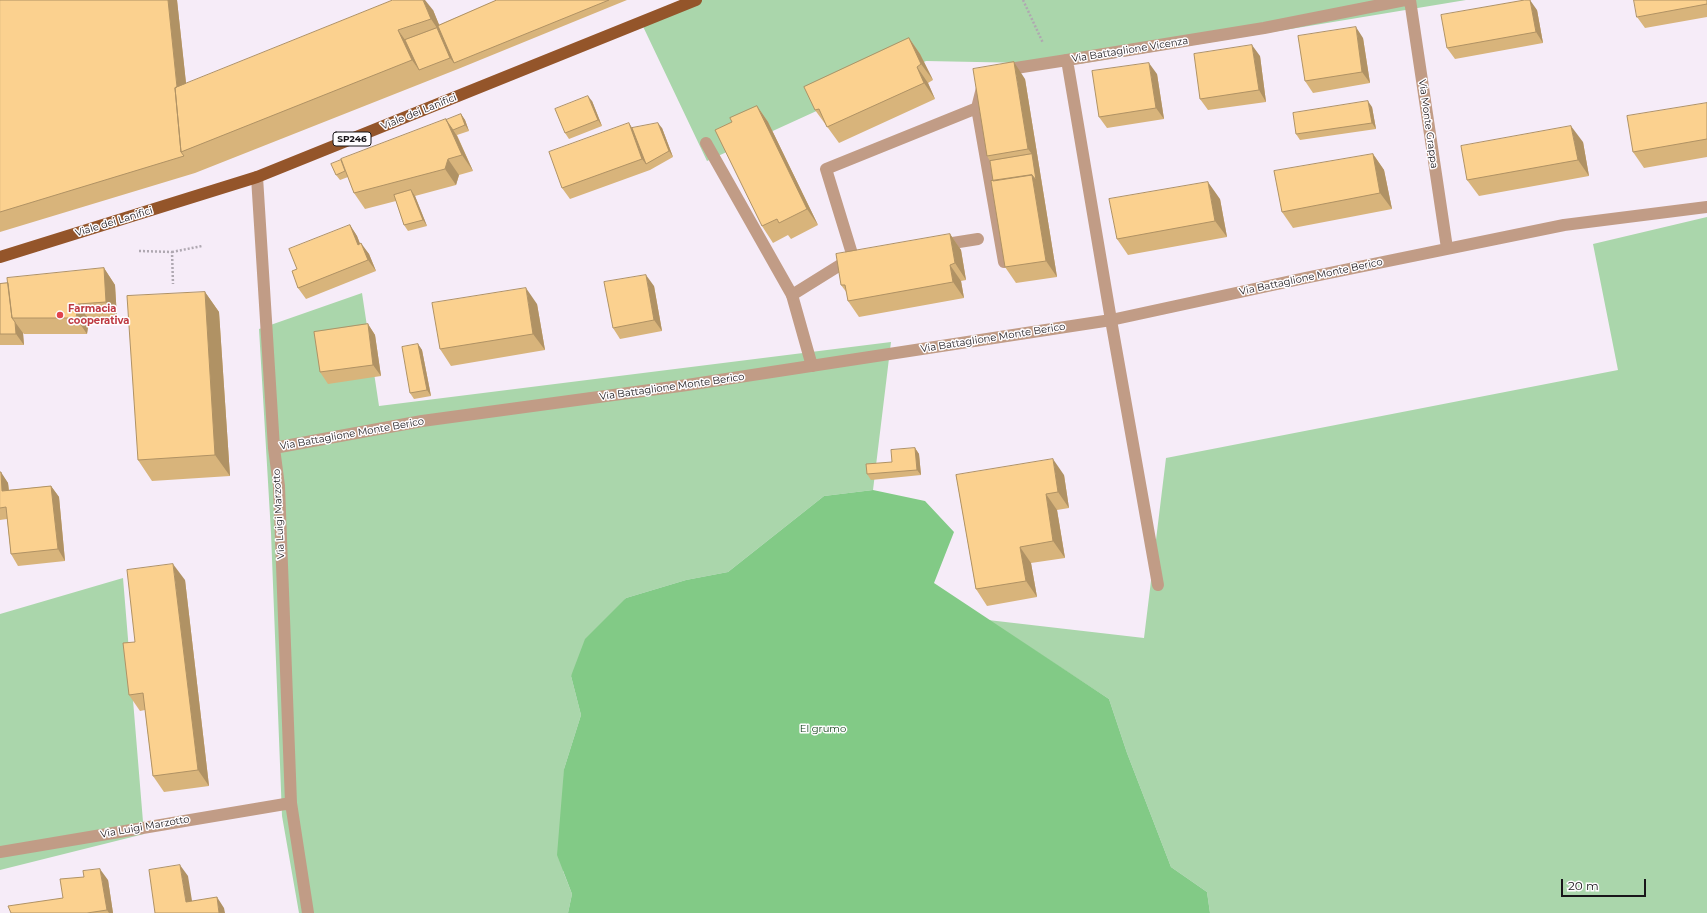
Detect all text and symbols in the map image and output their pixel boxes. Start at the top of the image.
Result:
street label: Via Battaglione Vicenza [1071,35,1189,65]
street label: Via Monte Grappa [1416,79,1440,169]
street label: Viale dei Lanifici [379,91,459,133]
road number: SP246 [333,132,371,146]
street label: Viale dei Lanifici [74,205,154,239]
street label: Via Battaglione Monte Berico [1238,256,1384,298]
place label: Farmacia cooperativa [68,303,130,326]
marker: Farmacia cooperativa [55,310,65,320]
street label: Via Battaglione Monte Berico [920,321,1066,355]
street label: Via Battaglione Monte Berico [599,371,745,403]
street label: Via Battaglione Monte Berico [279,415,425,453]
street label: Via Luigi Marzotto [271,469,287,559]
park label: El grumo [800,723,846,735]
street label: Via Luigi Marzotto [100,813,190,841]
scale bar [1563,871,1648,897]
text: 20 m [1568,878,1599,893]

